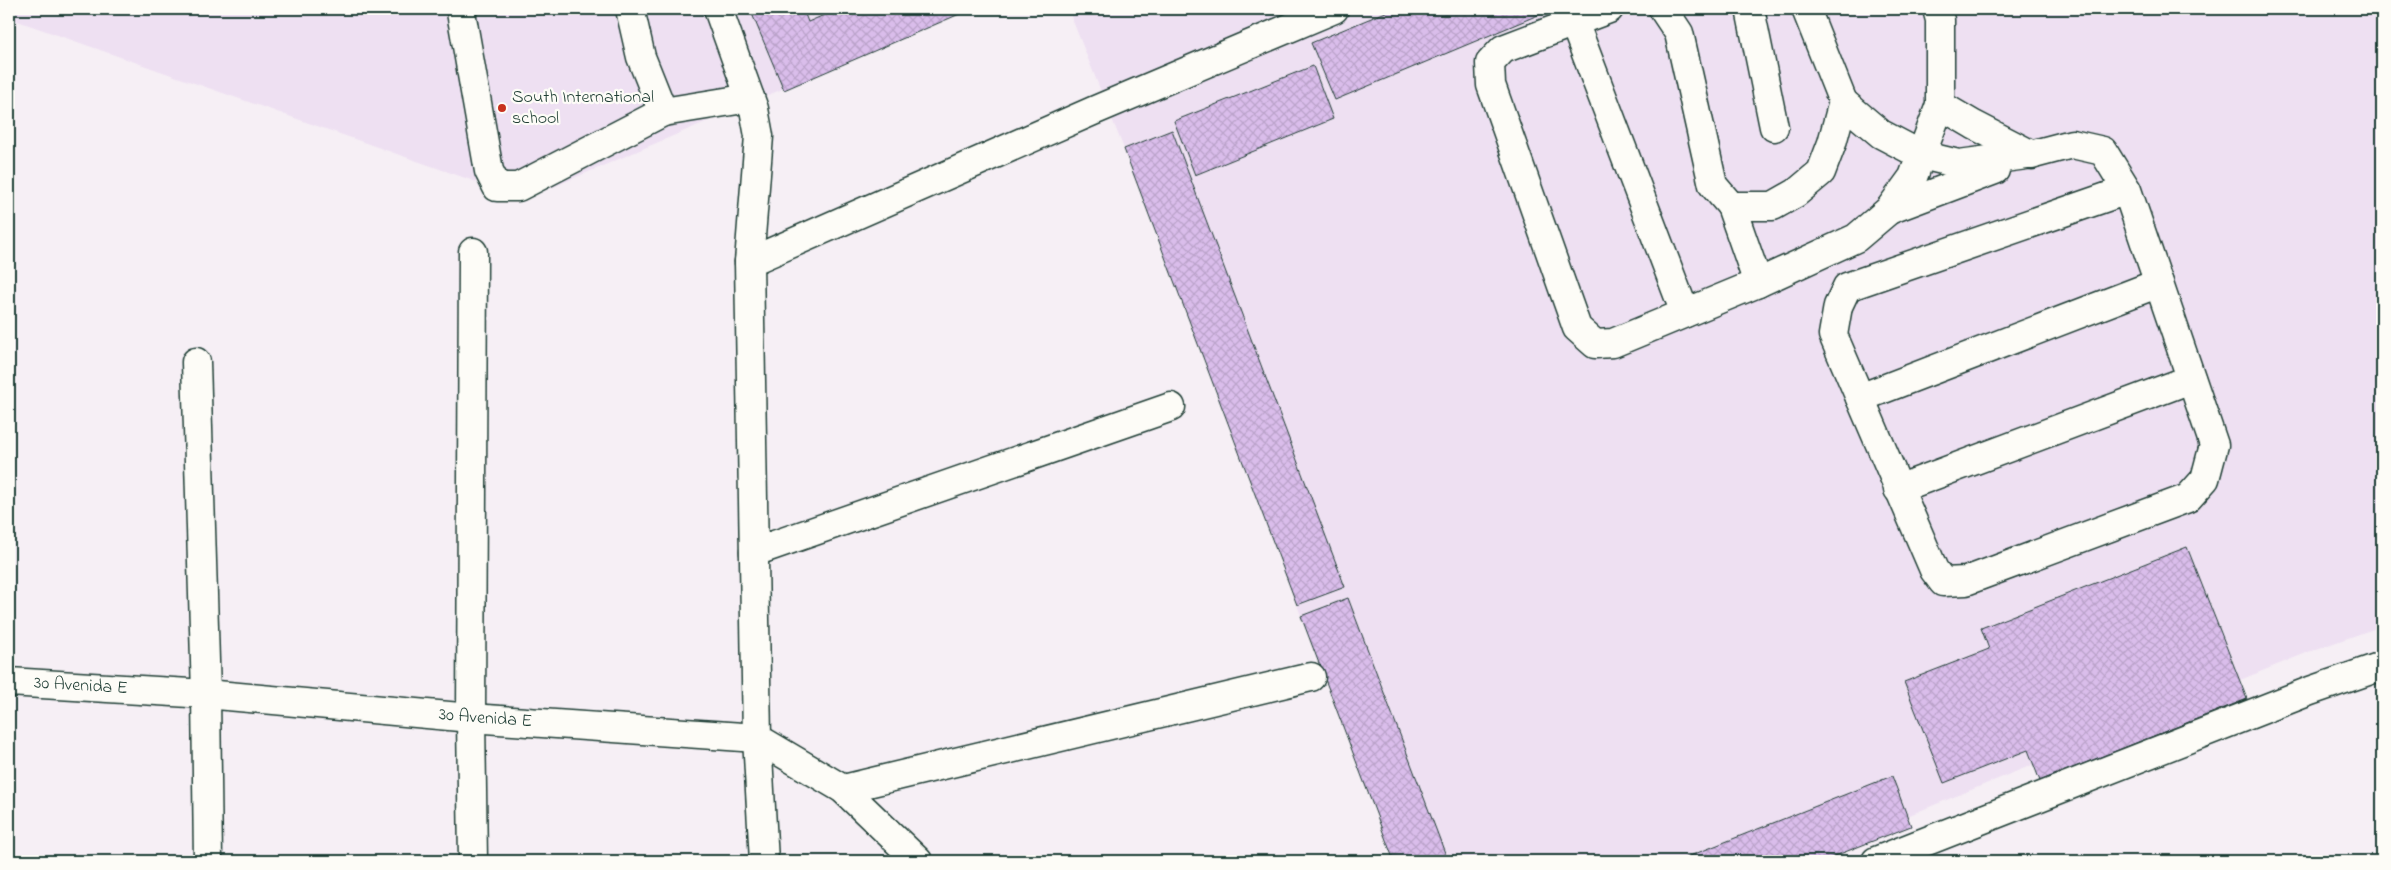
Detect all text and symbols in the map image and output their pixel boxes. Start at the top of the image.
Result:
place label: South International school [512,85,654,132]
marker: South International school [496,102,508,114]
street label: 30 Avenida E [33,671,129,702]
street label: 30 Avenida E [438,702,533,735]

